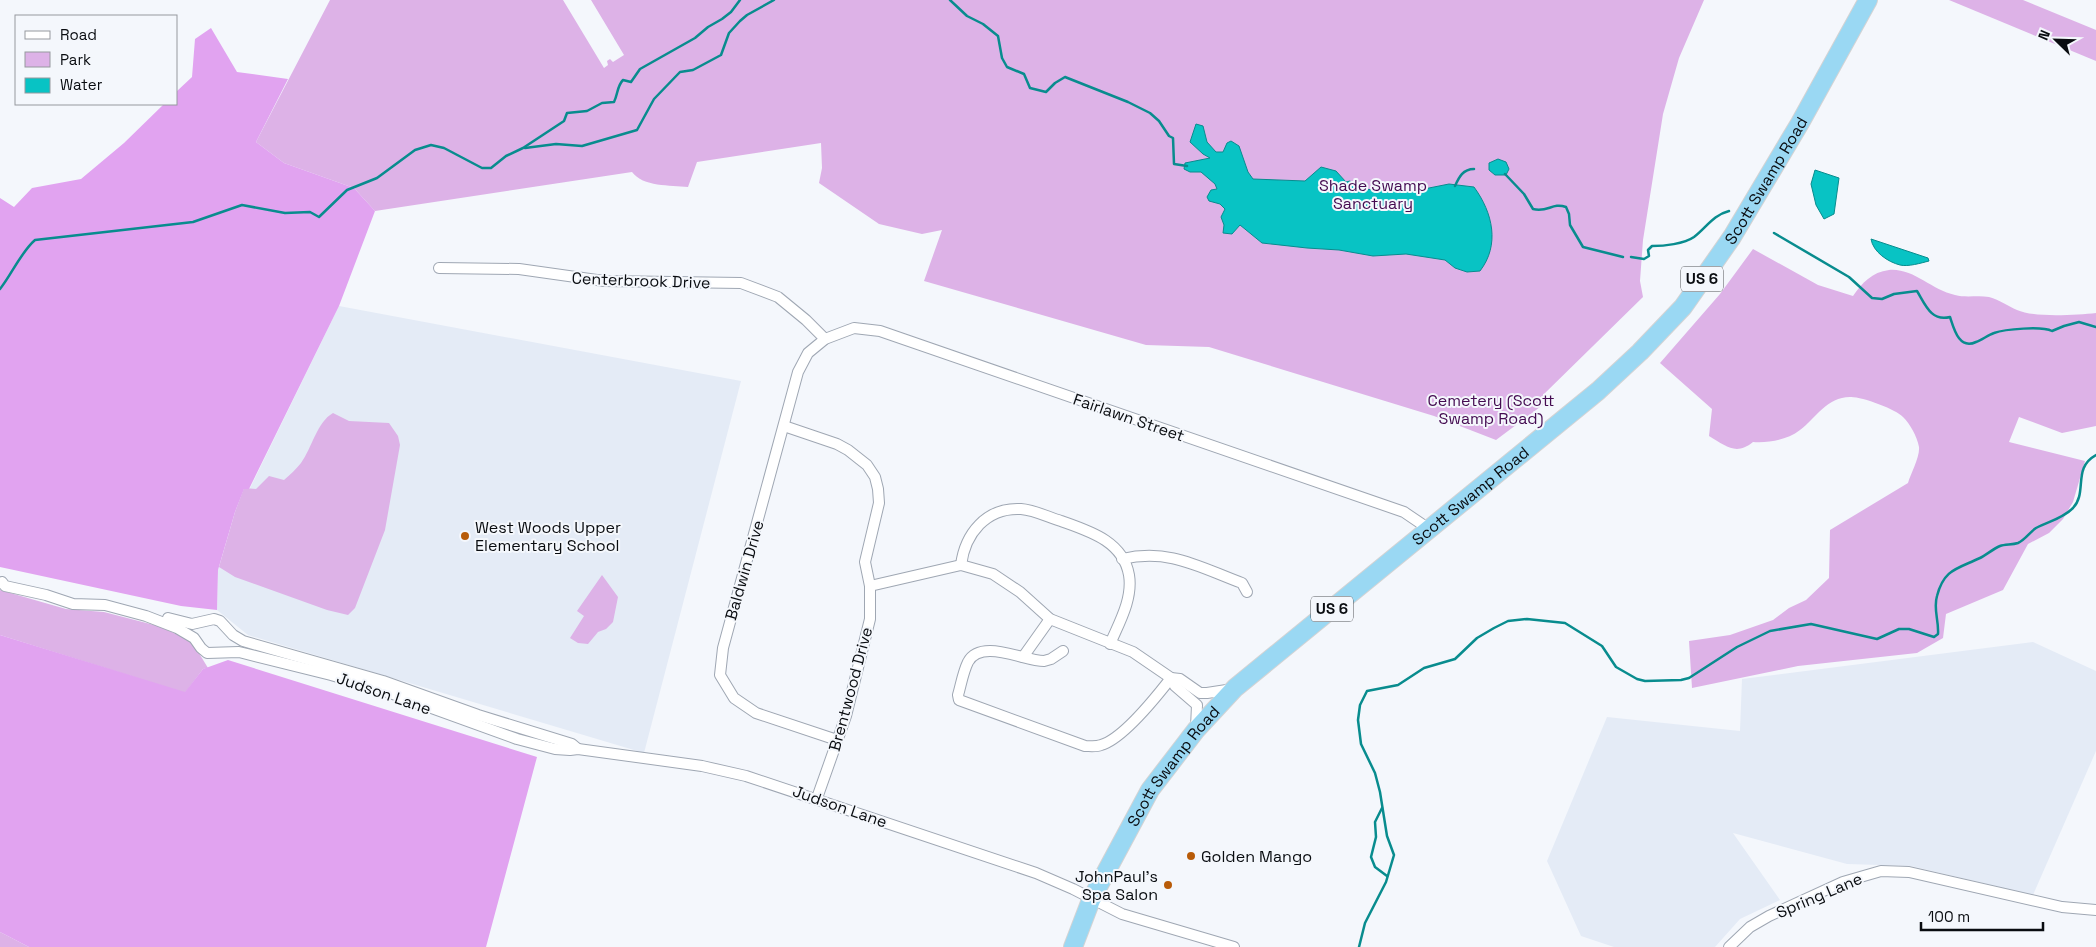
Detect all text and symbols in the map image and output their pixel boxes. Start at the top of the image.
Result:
legend [15,15,178,105]
north arrow [2031,15,2081,65]
text: Road [60,25,97,44]
text: N [2034,27,2054,43]
text: Park [60,50,91,69]
text: Water [60,75,103,94]
street label: Scott Swamp Road [1720,113,1812,249]
park label: Shade Swamp Sanctuary [1319,175,1427,214]
road number: US 6 [1681,266,1723,292]
street label: Centerbrook Drive [571,268,711,293]
street label: Fairlawn Street [1070,389,1187,446]
park label: Cemetery (Scott Swamp Road) [1428,390,1554,429]
street label: Scott Swamp Road [1408,442,1533,550]
place label: West Woods Upper Elementary School [475,517,621,556]
street label: Baldwin Drive [720,518,769,623]
marker: West Woods Upper Elementary School [459,530,471,542]
road number: US 6 [1311,596,1353,622]
street label: Brentwood Drive [824,625,877,754]
street label: Judson Lane [334,667,434,719]
street label: Scott Swamp Road [1122,701,1224,830]
street label: Judson Lane [790,780,890,832]
place label: Golden Mango [1201,846,1312,867]
marker: Golden Mango [1185,850,1197,862]
place label: JohnPaul's Spa Salon [1075,866,1158,905]
street label: Spring Lane [1773,868,1865,923]
marker: JohnPaul's Spa Salon [1162,879,1174,891]
scale bar [1921,900,2044,932]
text: 100 m [1928,907,1970,926]

